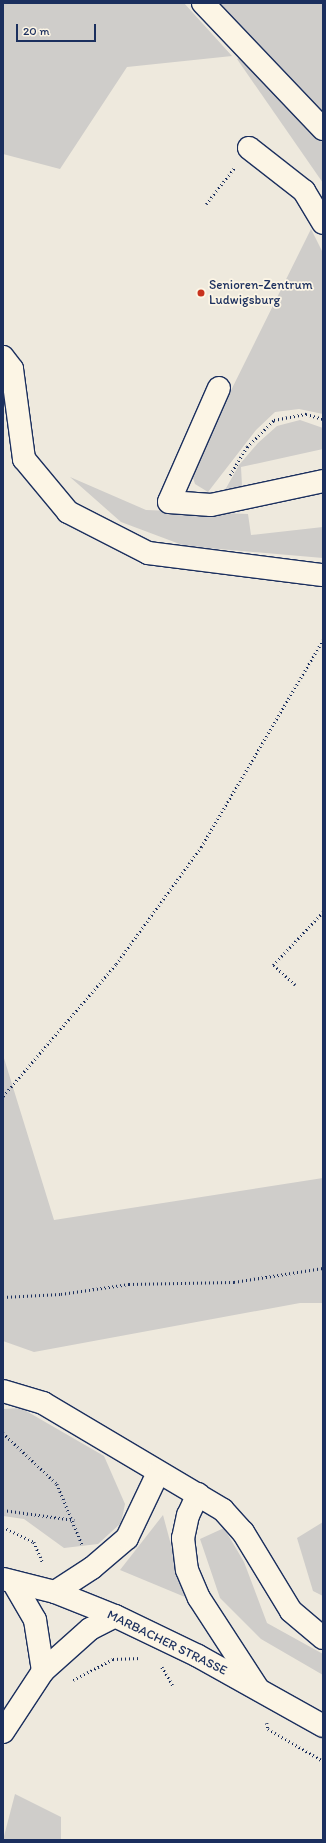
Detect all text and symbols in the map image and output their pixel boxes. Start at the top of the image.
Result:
scale bar [18,16,98,42]
text: 20 m [23,24,50,38]
place label: Senioren-Zentrum Ludwigsburg [209,278,313,309]
marker: Senioren-Zentrum Ludwigsburg [196,288,206,298]
street label: MARBACHER STRASSE [104,1607,230,1679]

